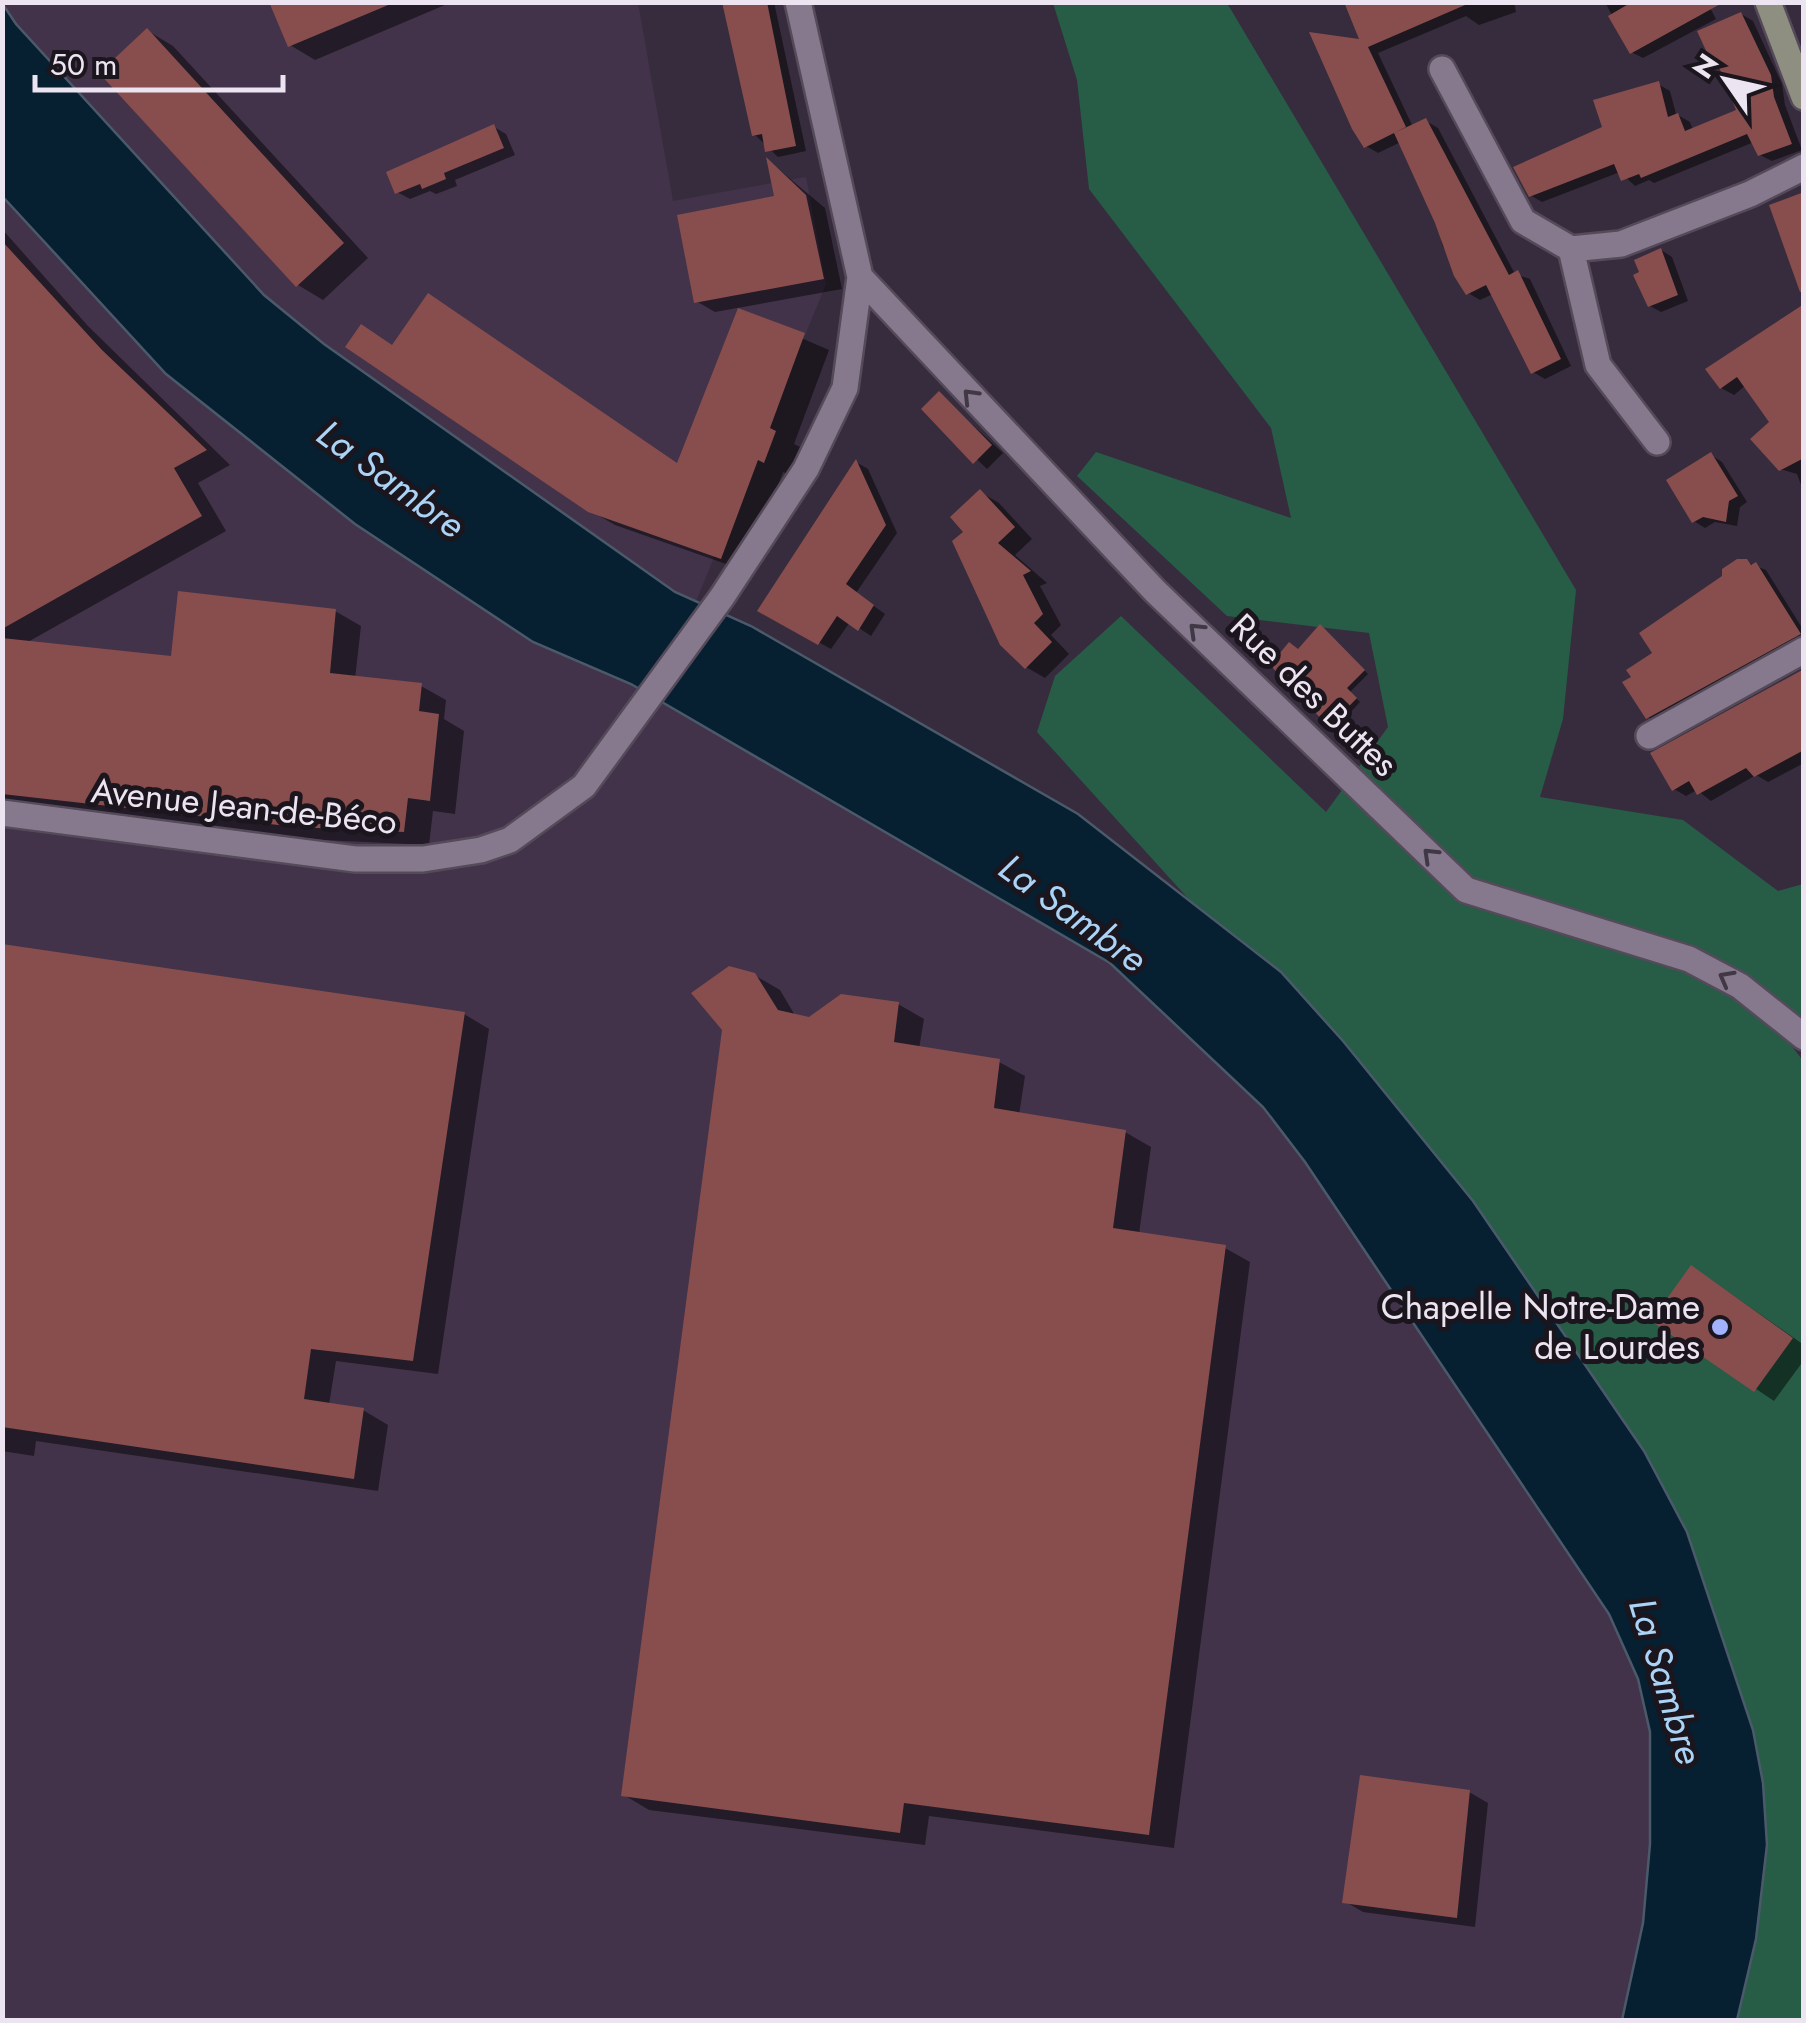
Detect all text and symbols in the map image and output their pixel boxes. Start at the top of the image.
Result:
scale bar [35,30,282,92]
north arrow [1676,30,1776,130]
text: 50 m [50,43,117,86]
text: N [1682,46,1729,87]
one-way arrow [964,389,982,408]
water label: La Sambre [306,406,477,551]
street label: Rue des Buttes [1219,602,1409,788]
one-way arrow [1189,624,1208,642]
street label: Avenue Jean-de-Béco [89,765,399,847]
water label: La Sambre [988,840,1159,985]
one-way arrow [1424,849,1442,867]
one-way arrow [1718,971,1736,991]
place label: Chapelle Notre-Dame de Lourdes [1381,1282,1700,1372]
marker: Chapelle Notre-Dame de Lourdes [1709,1316,1731,1338]
water label: La Sambre [1615,1591,1718,1771]

